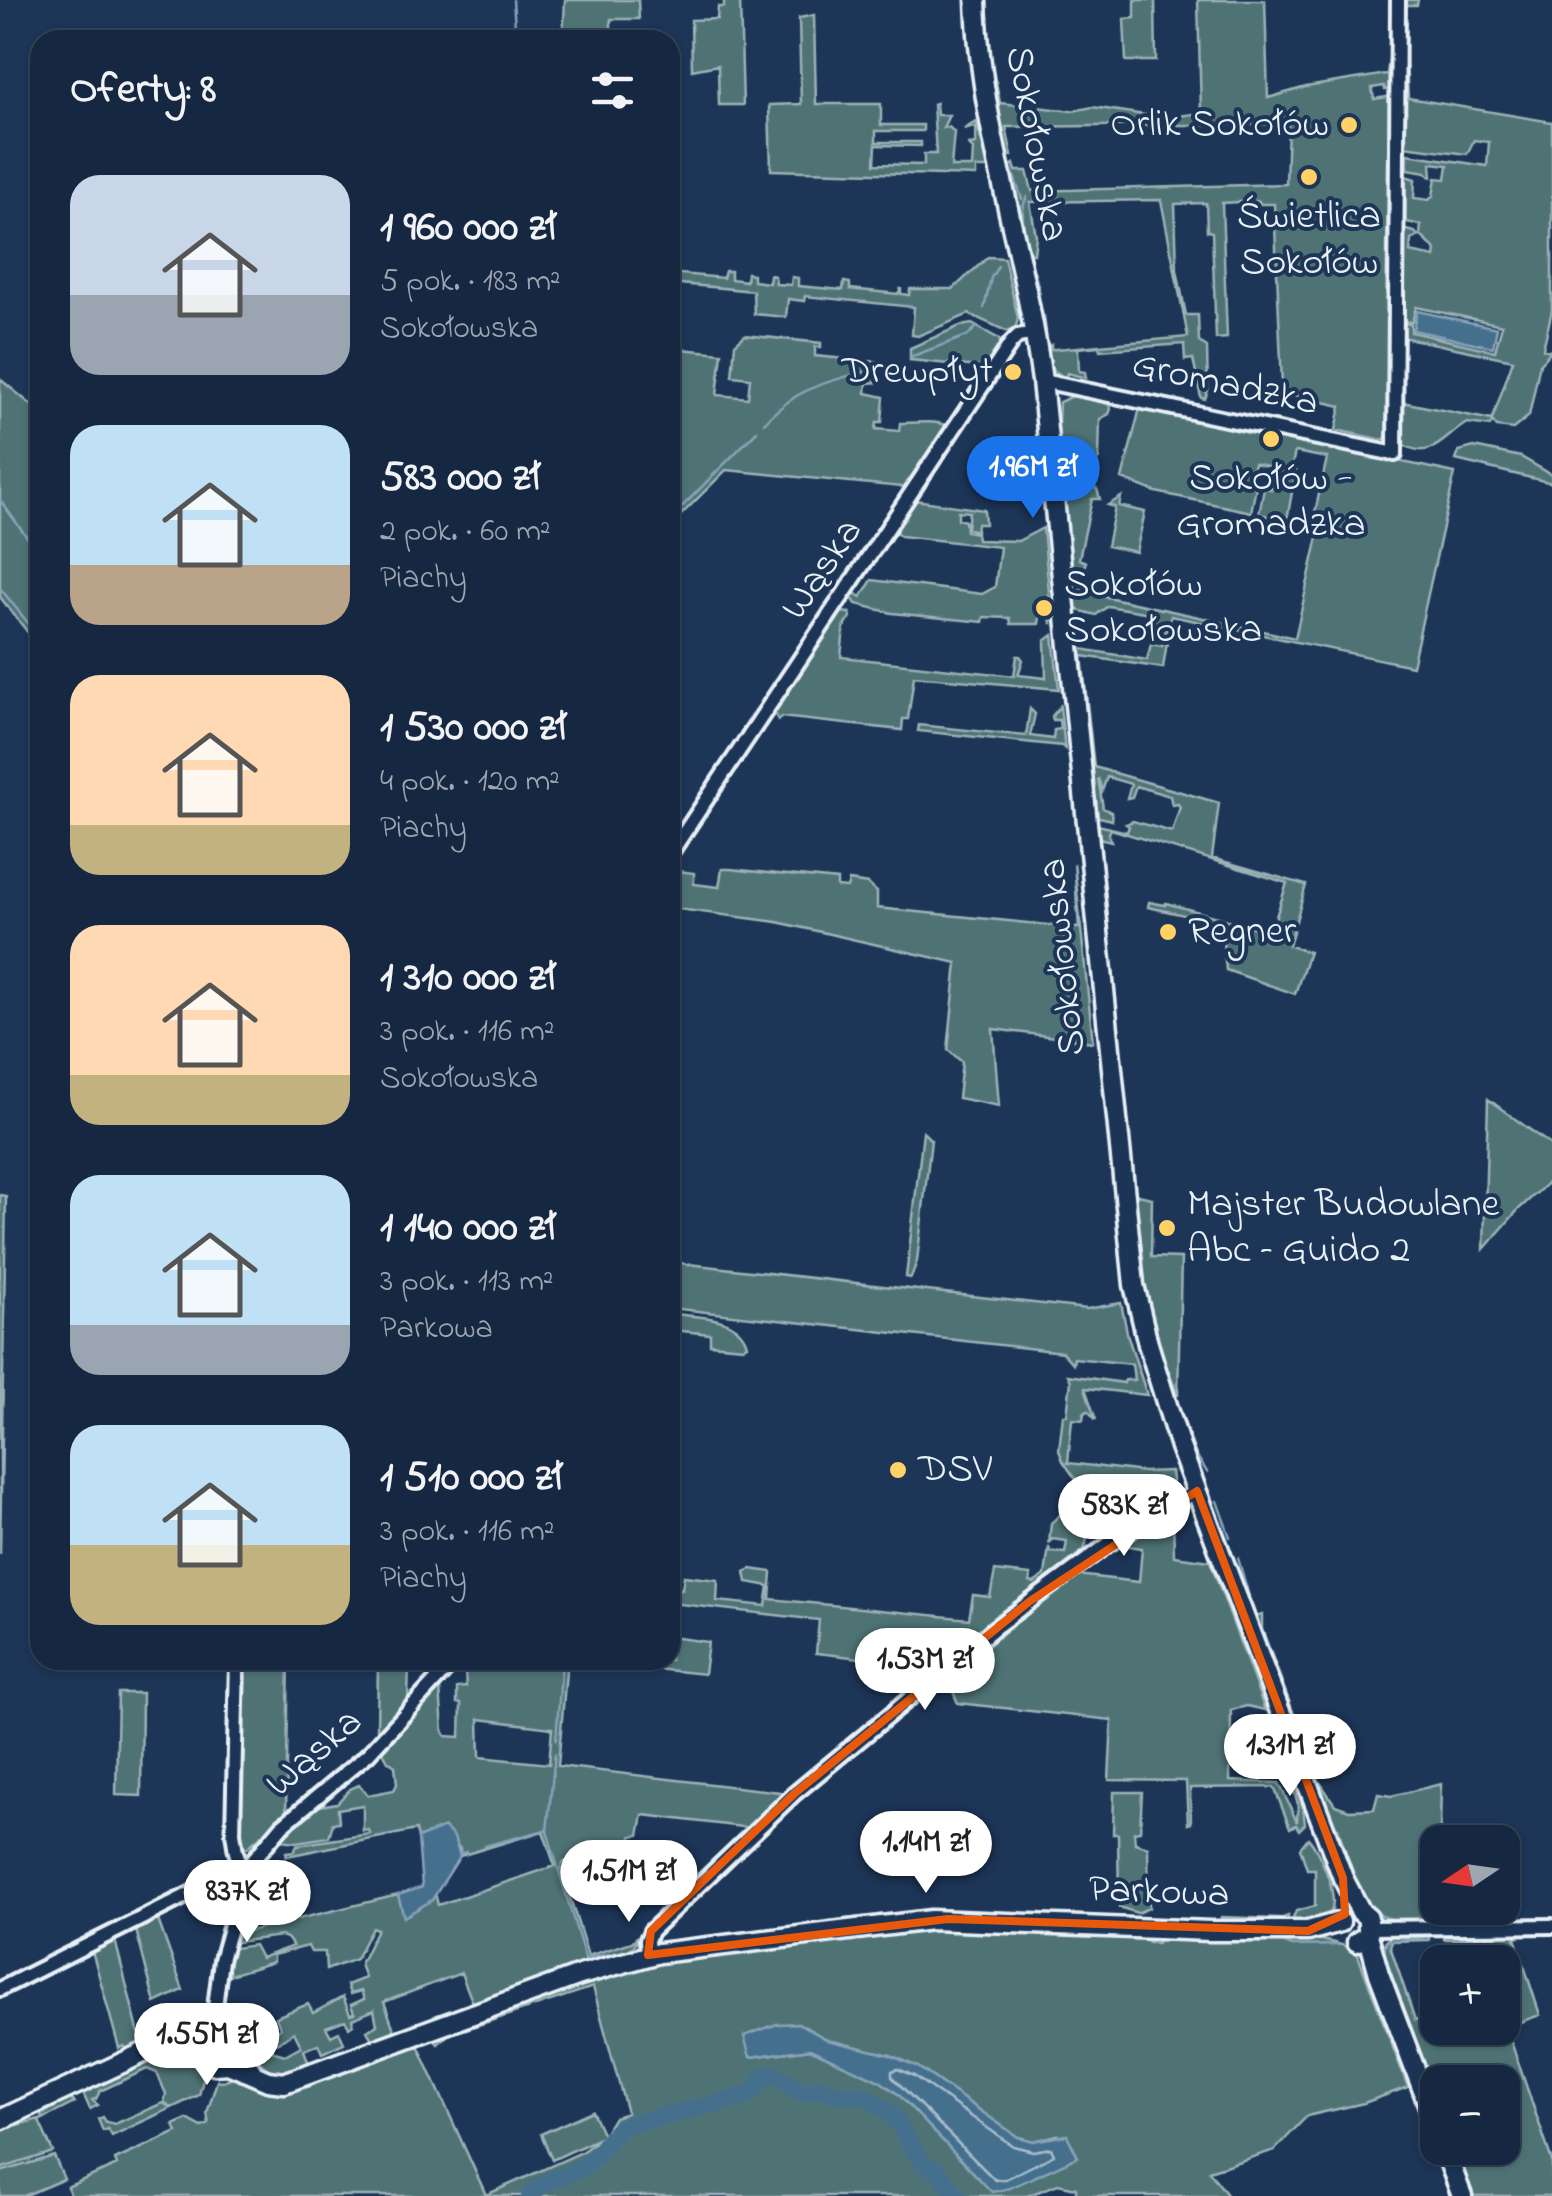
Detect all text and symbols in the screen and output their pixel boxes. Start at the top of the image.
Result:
street label: Sokołowska [987,41,1083,247]
text: Oferty: 8 [70,60,216,121]
icon: filters [585,63,640,118]
place label: Orlik Sokołów [1110,96,1329,155]
marker: Orlik Sokołów [1338,114,1360,136]
marker: Świetlica Sokołów [1298,166,1320,188]
place label: Świetlica Sokołów [1237,188,1381,293]
text: 1 960 000 zł [380,198,556,259]
icon: home [150,215,270,335]
text: 5 pok. · 183 m² [380,259,560,306]
text: Sokołowska [380,306,538,353]
street label: Gromadzka [1126,336,1324,434]
place label: Drewpłyt [841,343,993,402]
marker: Drewpłyt [1002,361,1024,383]
marker: Sokołów - Gromadzka [1260,428,1282,450]
pin: 1.96M zł [930,436,1136,521]
text: 1.96M zł [989,445,1077,492]
text: 583 000 zł [380,448,540,509]
place label: Sokołów - Gromadzka [1176,450,1366,555]
icon: home [150,465,270,585]
street label: Wąska [767,507,879,633]
text: 2 pok. · 60 m² [380,509,551,556]
text: Piachy [380,556,467,603]
place label: Sokołów Sokołowska [1064,556,1262,661]
marker: Sokołów Sokołowska [1033,597,1055,619]
text: 1 530 000 zł [380,698,566,759]
icon: home [150,715,270,835]
text: 4 pok. · 120 m² [380,759,560,806]
text: Piachy [380,806,467,853]
street label: Sokołowska [1024,855,1104,1059]
place label: Regner [1188,903,1297,962]
marker: Regner [1157,921,1179,943]
text: 1 310 000 zł [380,948,555,1009]
icon: home [150,965,270,1085]
text: 3 pok. · 116 m² [380,1009,554,1056]
text: Sokołowska [380,1056,538,1103]
place label: Majster Budowlane Abc – Guido 2 [1187,1176,1499,1281]
text: 1 140 000 zł [380,1198,555,1259]
icon: home [150,1215,270,1335]
marker: Majster Budowlane Abc – Guido 2 [1156,1217,1178,1239]
text: 3 pok. · 113 m² [380,1259,554,1306]
text: Parkowa [380,1306,493,1353]
place label: DSV [917,1441,992,1500]
text: 1 510 000 zł [380,1448,562,1509]
marker: DSV [887,1459,909,1481]
icon: home [150,1465,270,1585]
pin: 583K zł [1032,1474,1216,1559]
text: 583K zł [1080,1483,1168,1530]
text: 3 pok. · 116 m² [380,1509,554,1556]
text: Piachy [380,1556,467,1603]
pin: 1.53M zł [822,1628,1028,1713]
text: 1.53M zł [877,1637,973,1684]
street label: Wąska [253,1695,377,1813]
pin: 1.31M zł [1187,1714,1393,1799]
text: 1.31M zł [1246,1723,1334,1770]
pin: 1.14M zł [823,1811,1029,1896]
text: 1.14M zł [882,1820,970,1867]
north arrow [1420,1825,1520,1925]
map controls [1420,1825,1520,2165]
pin: 1.51M zł [526,1840,732,1925]
text: 1.51M zł [582,1849,676,1896]
pin: 837K zł [155,1860,339,1945]
street label: Parkowa [1088,1861,1230,1925]
text: 837K zł [206,1869,288,1916]
button: + [1420,1945,1520,2045]
pin: 1.55M zł [104,2003,310,2088]
text: 1.55M zł [156,2012,258,2059]
button: − [1420,2065,1520,2165]

